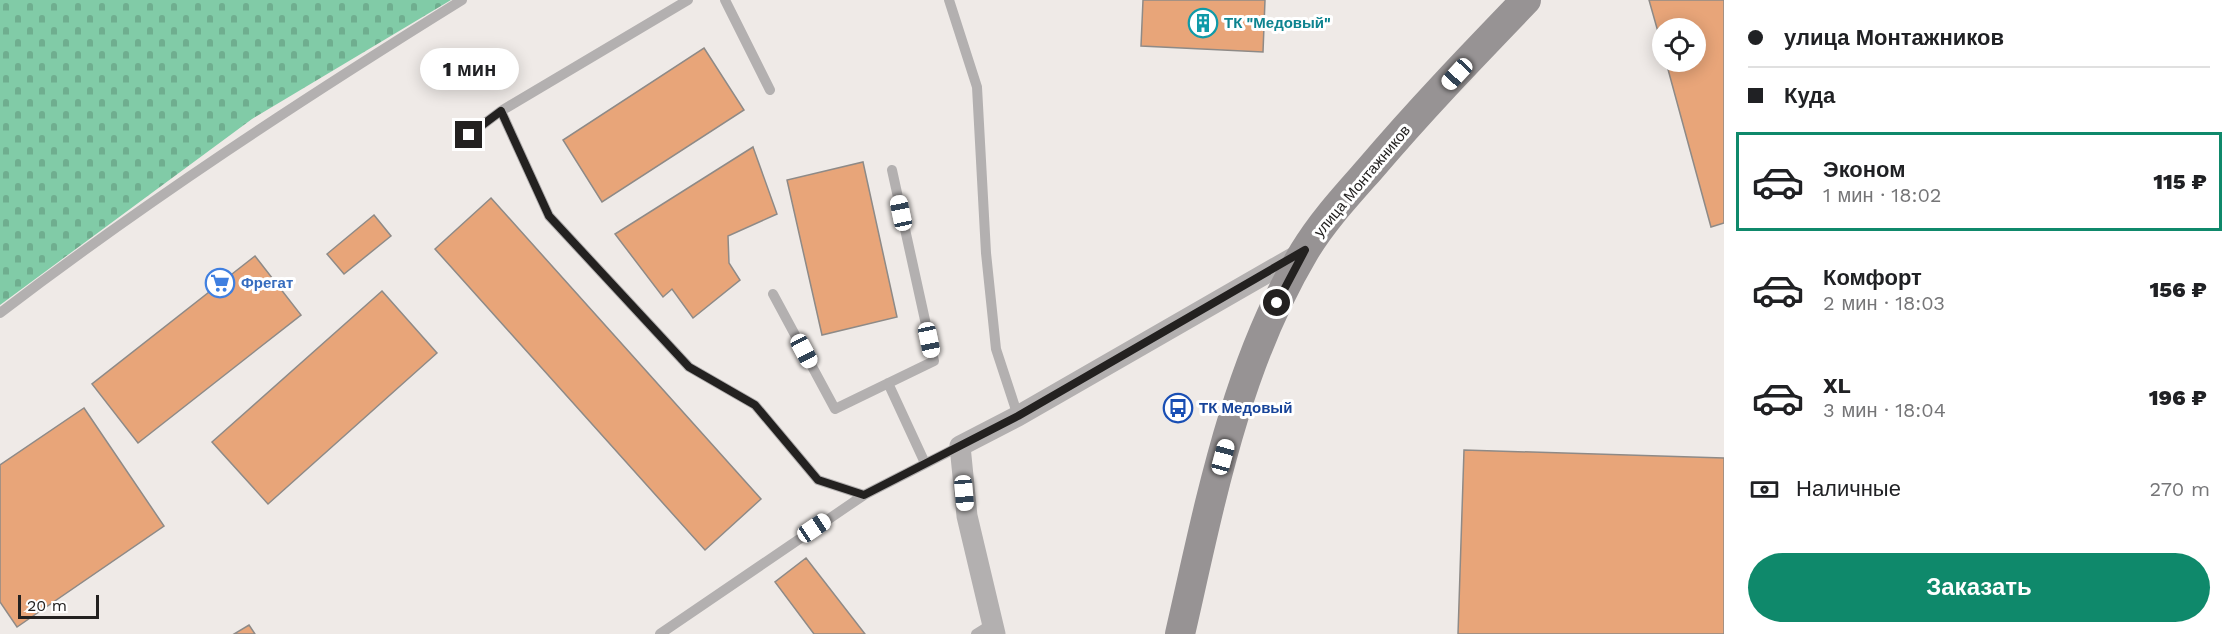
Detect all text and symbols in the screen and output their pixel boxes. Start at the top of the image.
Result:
building icon: ТК "Медовый" [1187,7,1219,39]
place label: ТК "Медовый" [1224,14,1331,32]
map controls [1652,18,1706,72]
button: locate [1652,18,1706,72]
text: улица Монтажников [1784,25,2004,50]
callout: 1 мин [420,48,518,90]
car [1438,55,1476,93]
text: 1 мин [443,57,496,81]
text: Куда [1784,83,1835,108]
route end [455,121,482,148]
street label: улица Монтажников [1310,121,1414,241]
icon: car [1751,155,1805,209]
text: Эконом [1823,157,1906,182]
text: 115 ₽ [2153,169,2207,194]
text: 1 мин · 18:02 [1823,183,1942,207]
car [888,194,914,232]
icon: car [1751,263,1805,317]
text: Комфорт [1823,265,1922,290]
supermarket icon: Фрегат [204,267,236,299]
place label: Фрегат [241,274,293,292]
text: 156 ₽ [2149,277,2207,302]
route start [1263,289,1290,316]
text: 2 мин · 18:03 [1823,291,1945,315]
car [916,321,942,359]
car [788,331,820,371]
icon: car [1751,371,1805,425]
text: XL [1823,373,1851,398]
text: 196 ₽ [2149,385,2207,410]
bus stop icon: ТК Медовый [1162,392,1194,424]
text: 3 мин · 18:04 [1823,398,1946,422]
place label: ТК Медовый [1199,399,1292,417]
car [1210,437,1236,477]
icon: cash [1748,473,1781,506]
car [953,474,975,512]
text: Наличные [1796,476,1901,501]
text: 270 m [2150,477,2210,501]
car [794,510,834,546]
button: Заказать [1748,553,2210,622]
scale bar [18,592,99,620]
text: 20 m [27,596,67,615]

